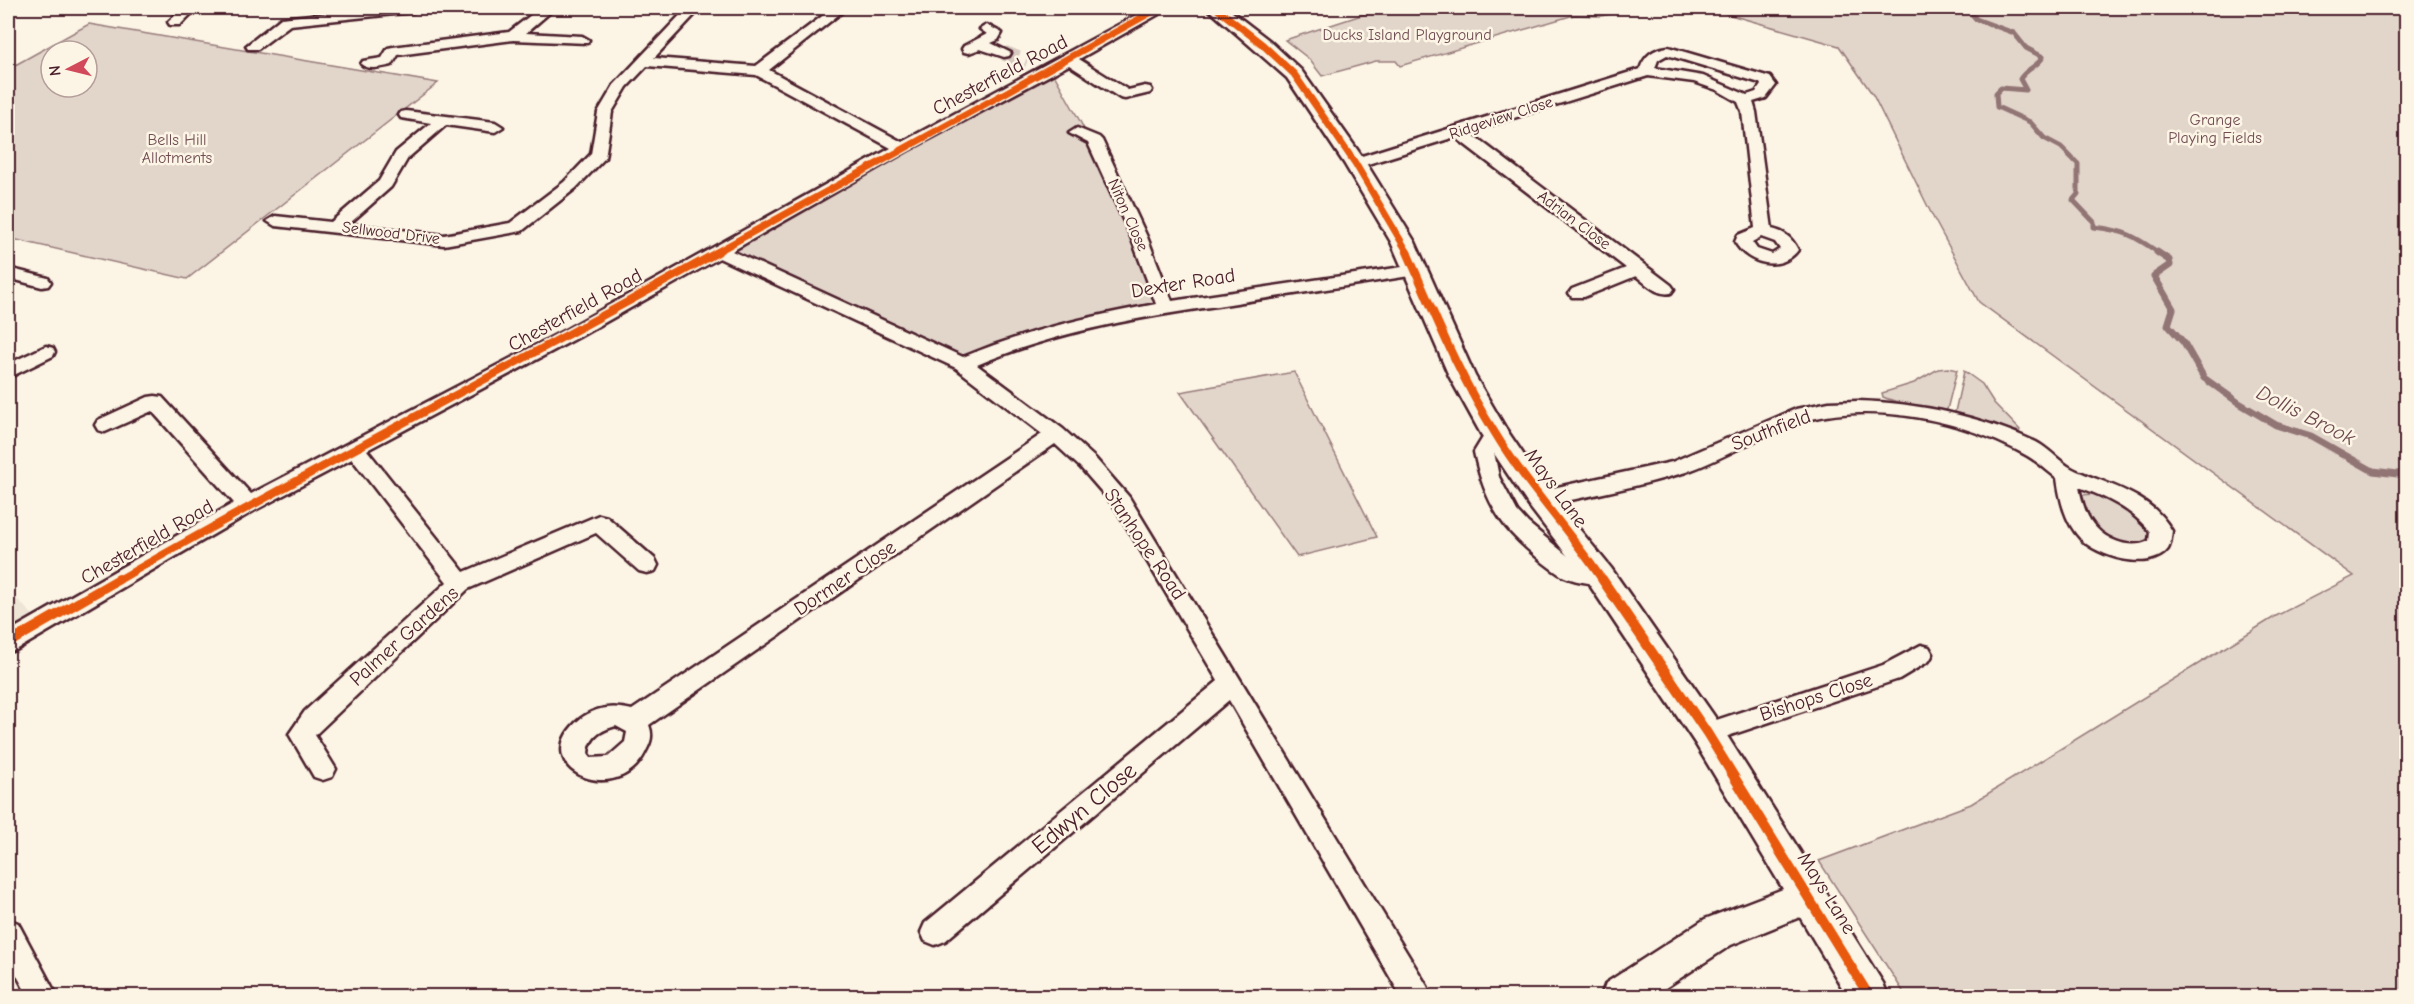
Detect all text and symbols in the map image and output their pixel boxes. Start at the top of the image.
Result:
park label: Ducks Island Playground [1322,26,1492,44]
street label: Chesterfield Road [929,30,1071,120]
north arrow [39,39,99,99]
text: N [46,64,65,77]
street label: Ridgeview Close [1447,93,1555,143]
park label: Grange Playing Fields [2168,111,2262,147]
park label: Bells Hill Allotments [142,131,213,167]
street label: Niton Close [1104,176,1152,254]
street label: Adrian Close [1534,187,1614,253]
street label: Sellwood Drive [341,218,441,248]
street label: Dexter Road [1129,263,1237,303]
street label: Chesterfield Road [504,264,646,356]
water label: Dollis Brook [2253,380,2360,450]
street label: Southfield [1728,404,1814,456]
street label: Mays Lane [1520,444,1592,532]
street label: Stanhope Road [1099,484,1191,604]
street label: Chesterfield Road [77,495,217,589]
street label: Dormer Close [790,536,900,620]
street label: Palmer Gardens [345,581,463,691]
street label: Bishops Close [1757,668,1875,726]
street label: Edwyn Close [1026,756,1142,860]
street label: Mays Lane [1793,848,1861,938]

